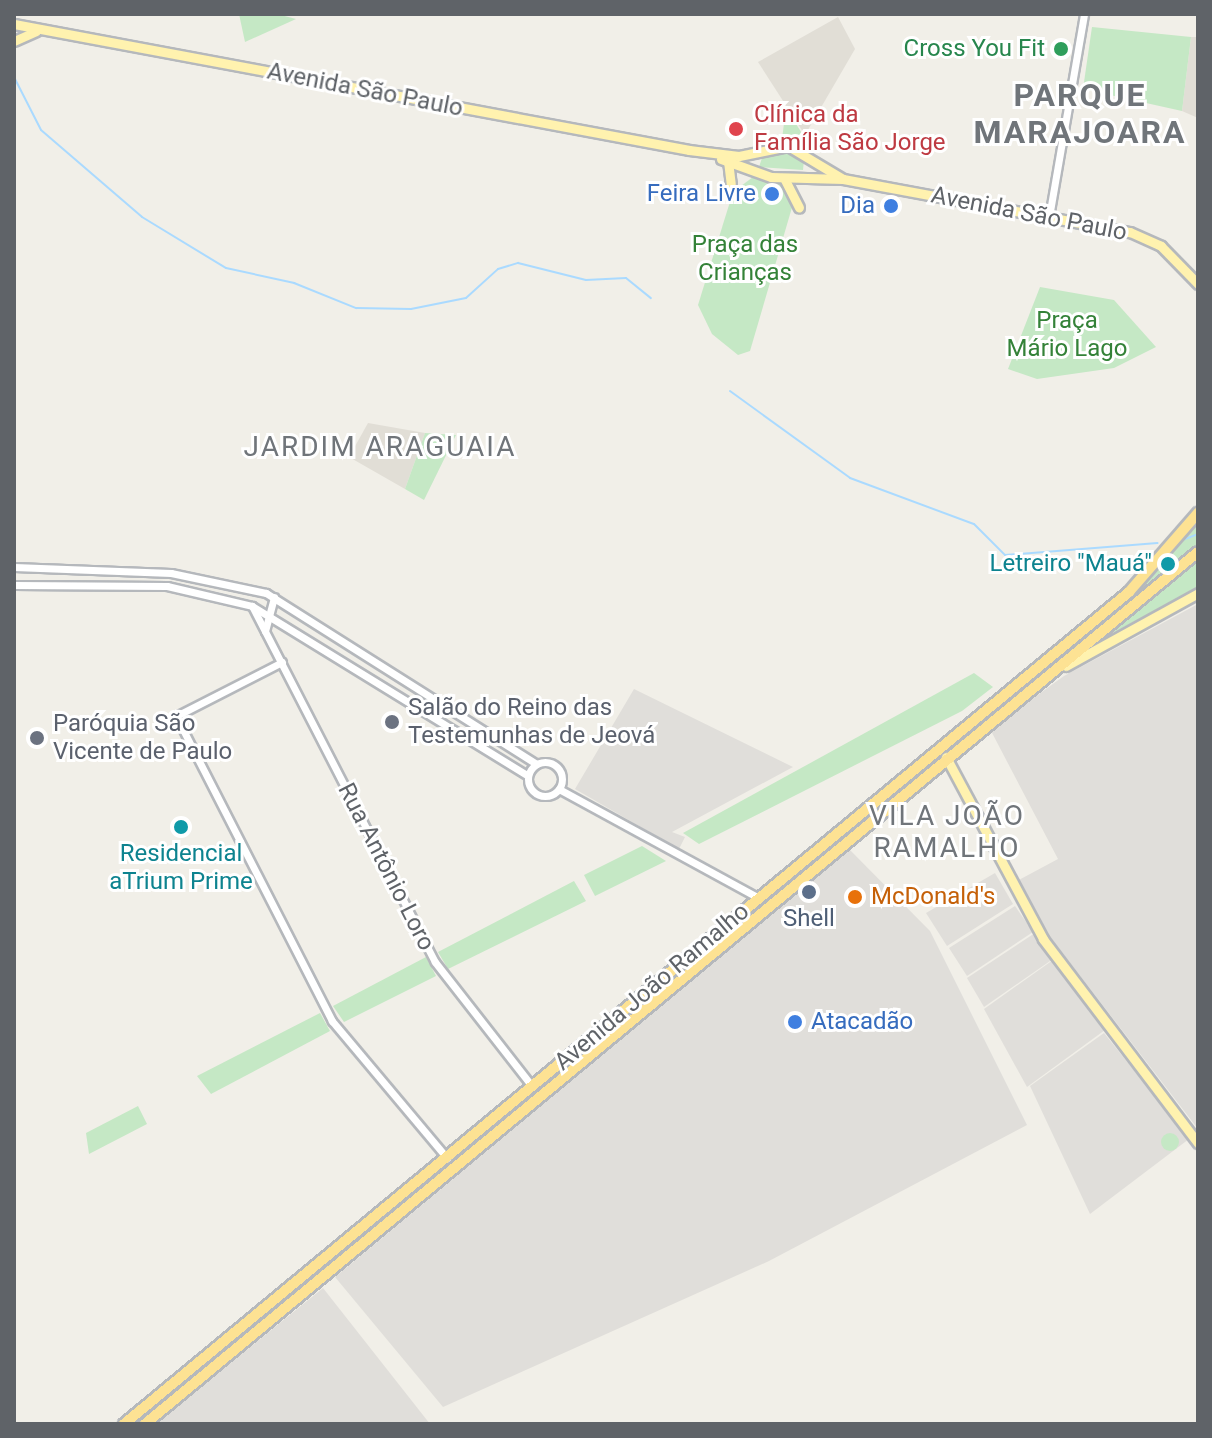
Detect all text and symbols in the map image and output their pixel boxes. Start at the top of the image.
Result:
place label: Cross You Fit [904,35,1045,63]
marker: Cross You Fit [1052,40,1070,58]
street label: Avenida São Paulo [265,57,465,123]
district label: PARQUE MARAJOARA [974,77,1186,152]
place label: Clínica da Família São Jorge [754,101,946,157]
marker: Clínica da Família São Jorge [725,118,747,140]
place label: Feira Livre [647,180,756,208]
street label: Avenida São Paulo [929,181,1129,247]
marker: Feira Livre [763,185,781,203]
place label: Dia [840,192,875,220]
marker: Dia [882,197,900,215]
park label: Praça das Crianças [692,231,798,287]
park label: Praça Mário Lago [1007,307,1127,363]
district label: JARDIM ARAGUAIA [243,430,517,464]
place label: Letreiro "Mauá" [990,550,1152,578]
marker: Letreiro "Mauá" [1159,555,1177,573]
place label: Salão do Reino das Testemunhas de Jeová [408,694,655,750]
place label: Paróquia São Vicente de Paulo [53,710,232,766]
marker: Salão do Reino das Testemunhas de Jeová [383,713,401,731]
marker: Paróquia São Vicente de Paulo [28,729,46,747]
street label: Rua Antônio Loro [331,778,441,956]
district label: VILA JOÃO RAMALHO [869,799,1025,865]
marker: Residencial aTrium Prime [172,818,190,836]
place label: Residencial aTrium Prime [109,840,253,896]
marker: Shell [800,883,818,901]
place label: McDonald's [871,883,995,911]
marker: McDonald's [846,888,864,906]
street label: Avenida João Ramalho [549,897,755,1077]
place label: Shell [783,905,835,933]
place label: Atacadão [811,1008,913,1036]
marker: Atacadão [786,1013,804,1031]

